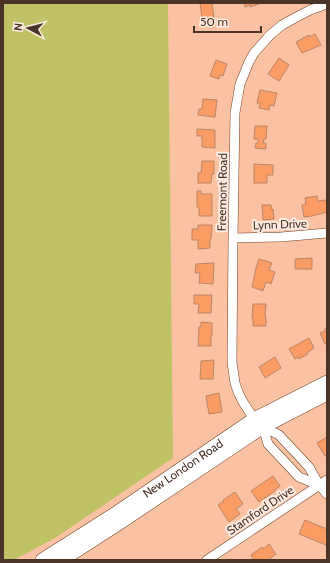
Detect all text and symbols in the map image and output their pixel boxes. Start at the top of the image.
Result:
north arrow [8,8,48,48]
scale bar [194,8,261,34]
text: 50 m [200,14,228,29]
text: N [11,22,25,31]
street label: Freemont Road [214,153,230,231]
street label: Lynn Drive [253,216,307,232]
street label: New London Road [139,435,225,500]
street label: Stamford Drive [224,482,296,538]

